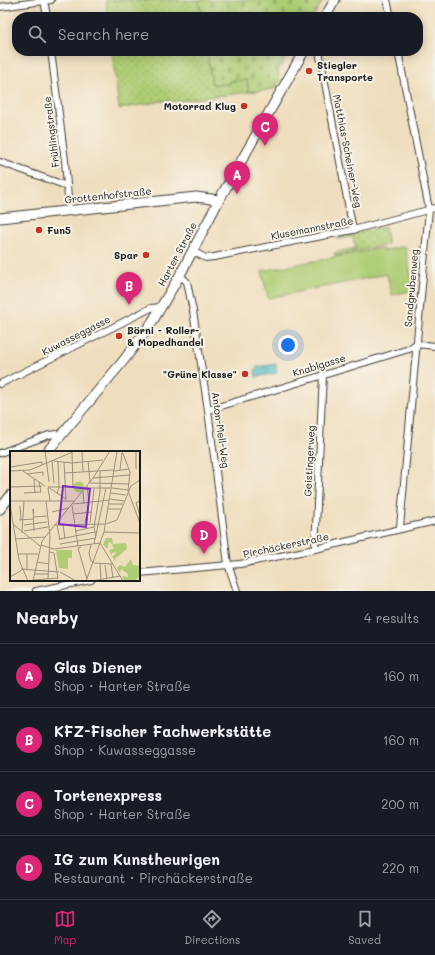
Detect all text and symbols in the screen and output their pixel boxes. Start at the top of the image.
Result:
search box [12,12,423,56]
icon: search [26,23,48,45]
text: Search here [58,24,149,44]
place label: Stiegler Transporte [317,58,373,84]
marker: Stiegler Transporte [304,66,314,76]
street label: Matthias-Scheiner-Weg [330,93,366,209]
street label: Frühlingstraße [40,96,62,168]
place label: Motorrad Klug [164,99,236,113]
marker: Motorrad Klug [239,101,249,111]
pin: C [252,113,278,146]
pin: A [224,161,250,194]
street label: Grottenhofstraße [64,183,152,207]
street label: Klusemannstraße [270,213,354,243]
street label: Harter Straße [154,219,200,289]
place label: Fun5 [47,223,71,237]
marker: Fun5 [34,225,44,235]
place label: Spar [114,248,138,262]
street label: Sandgrubenweg [401,248,421,327]
marker: Spar [141,250,151,260]
pin: B [116,272,142,305]
street label: Kuwasseggasse [39,312,113,358]
place label: Börni - Roller- & Mopedhandel [127,323,204,349]
marker: Börni - Roller- & Mopedhandel [114,331,124,341]
your location [278,335,298,355]
street label: Knablgasse [291,350,347,380]
place label: "Grüne Klasse" [163,367,237,381]
marker: "Grüne Klasse" [240,369,250,379]
street label: Anton-Mell-Weg [209,391,233,469]
street label: Geistingerweg [300,425,318,497]
inset map [10,451,140,581]
pin: D [191,521,217,554]
street label: Pirchäckerstraße [242,529,330,561]
text: Nearby [16,606,78,628]
text: 4 results [364,609,419,626]
text: Glas Diener [54,657,142,677]
text: A [24,667,34,684]
text: 160 m [383,667,419,684]
text: Shop · Harter Straße [54,677,191,694]
text: KFZ-Fischer Fachwerkstätte [54,721,271,741]
text: B [25,731,33,748]
text: 160 m [383,731,419,748]
text: Shop · Kuwasseggasse [54,741,196,758]
text: Tortenexpress [54,785,162,805]
text: C [24,795,34,812]
text: 200 m [381,795,419,812]
text: Shop · Harter Straße [54,805,191,822]
text: IG zum Kunstheurigen [54,849,220,869]
text: D [24,859,34,876]
text: 220 m [382,859,419,876]
text: Restaurant · Pirchäckerstraße [54,869,253,886]
tab: Map [54,908,76,947]
tab: Directions [184,908,240,947]
tab: Saved [348,908,381,947]

